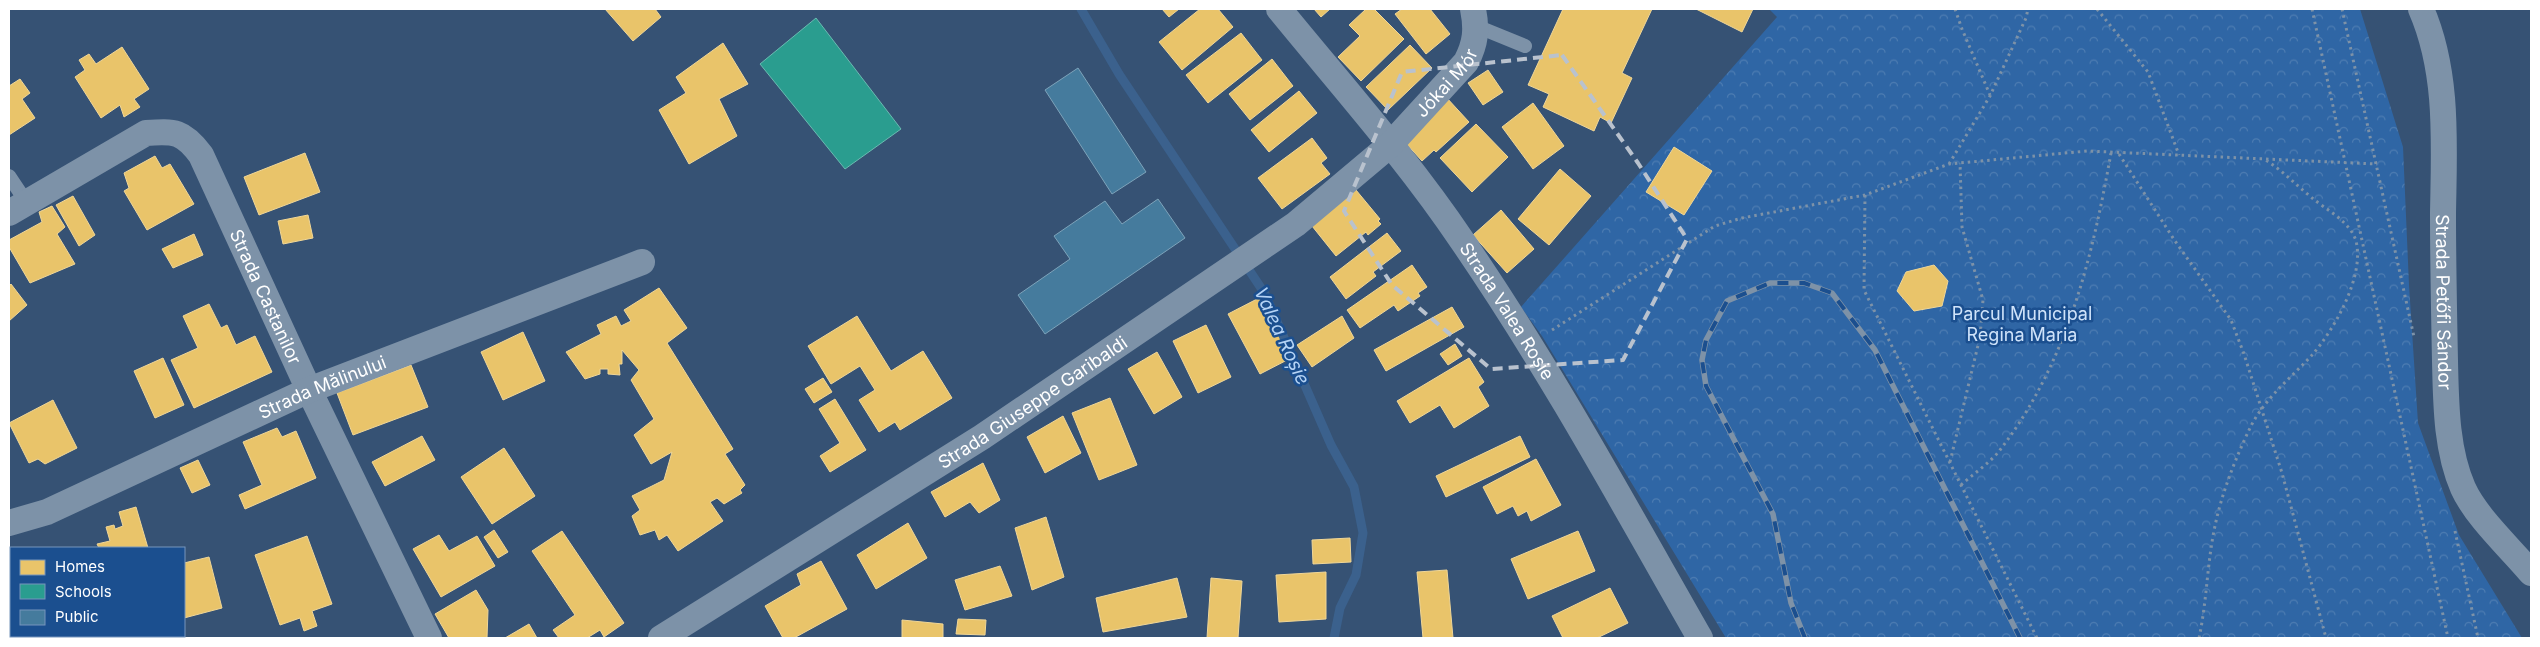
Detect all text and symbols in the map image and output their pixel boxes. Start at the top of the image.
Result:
street label: Jókai Mór [1411,45,1481,121]
street label: Strada Petőfi Sándor [2432,214,2456,391]
street label: Strada Castanilor [226,226,306,368]
street label: Strada Valea Roșie [1456,238,1559,383]
water label: Valea Roșie [1249,283,1315,389]
park label: Parcul Municipal Regina Maria [1952,303,2092,345]
street label: Strada Giuseppe Garibaldi [934,331,1131,472]
street label: Strada Mălinului [255,351,389,423]
legend [10,547,185,637]
text: Homes [55,557,105,576]
text: Schools [55,582,112,601]
text: Public [55,607,98,626]

